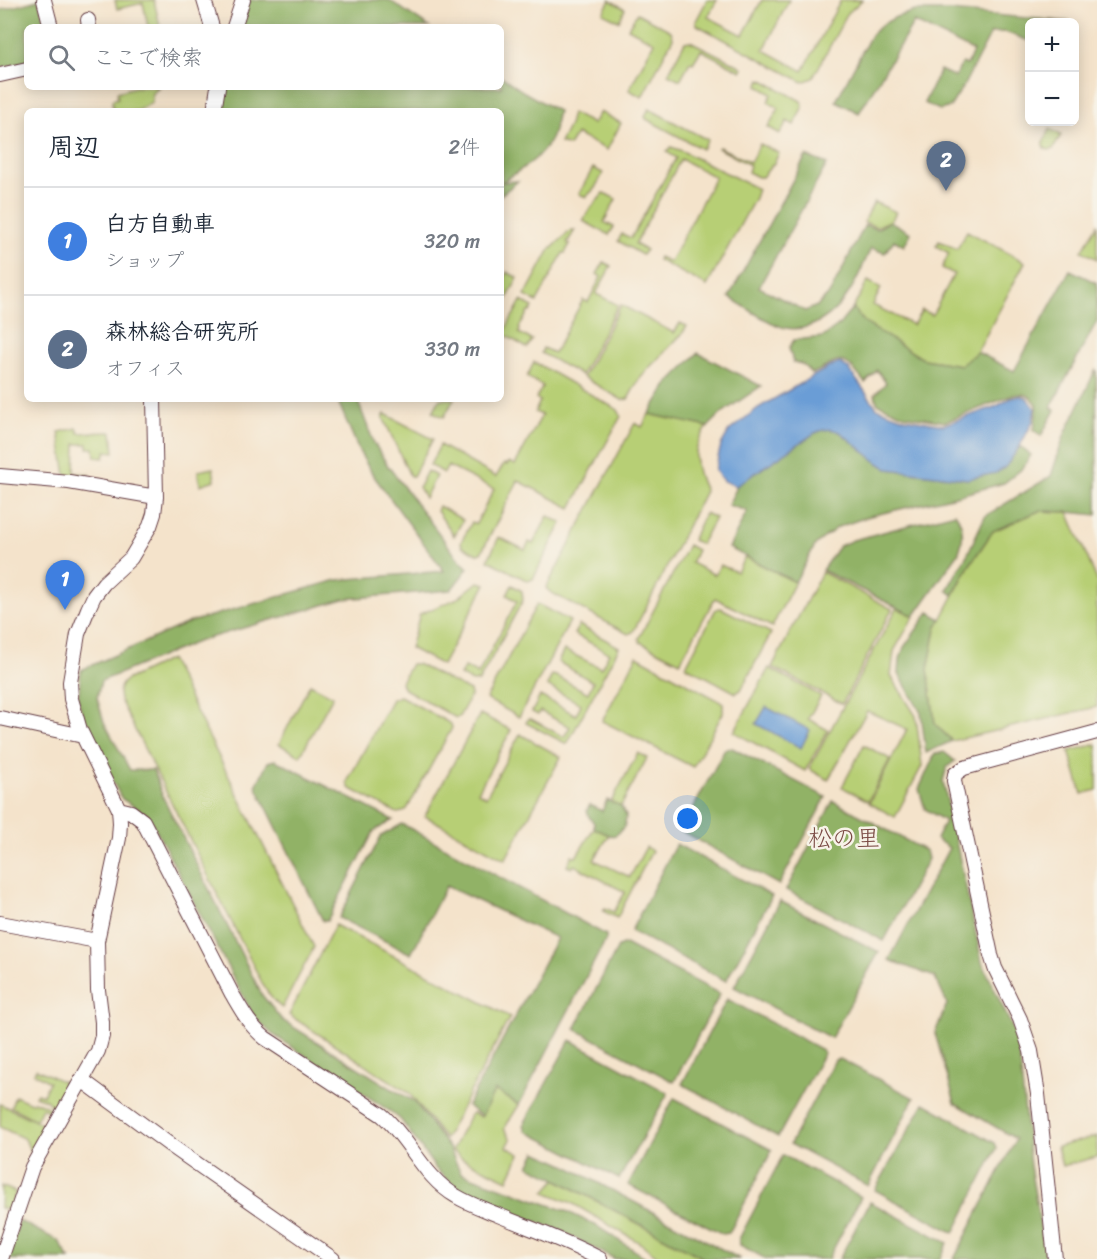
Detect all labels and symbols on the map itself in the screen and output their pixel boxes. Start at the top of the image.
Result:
pin: 2 [926,142,966,191]
pin: 1 [46,560,84,610]
your location [673,804,702,833]
district label: 松の里 [808,817,880,859]

